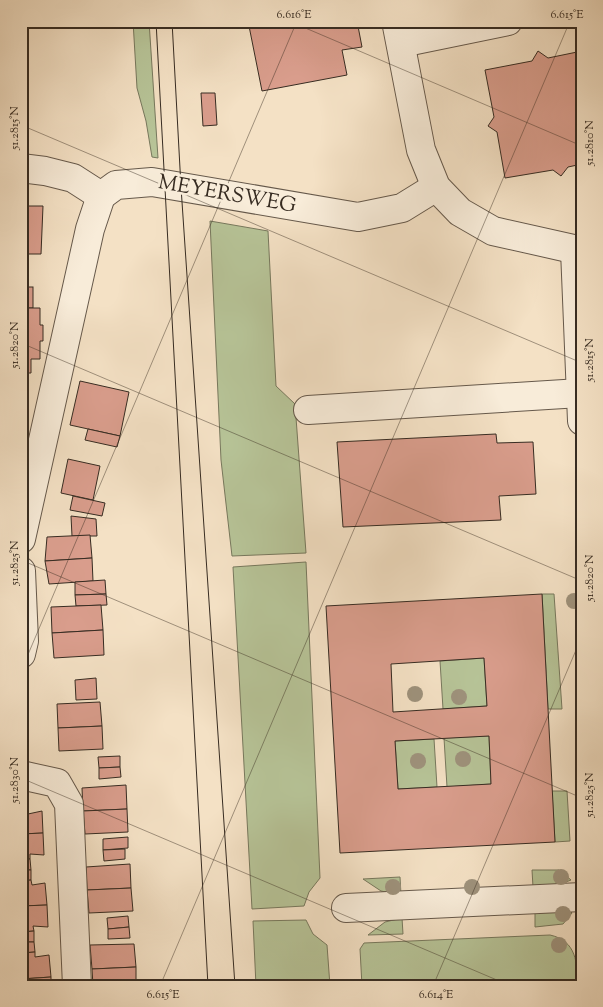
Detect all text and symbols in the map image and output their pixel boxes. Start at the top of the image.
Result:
text: 6.616°E [277,6,312,24]
text: 6.615°E [551,6,584,24]
text: 51.2815°N [6,106,24,151]
text: 51.2810°N [581,120,599,167]
street label: MEYERSWEG [156,168,298,222]
text: 51.2820°N [6,321,24,370]
text: 51.2815°N [581,338,599,383]
text: 51.2825°N [6,540,24,587]
text: 51.2820°N [581,554,599,603]
text: 51.2830°N [6,756,24,804]
text: 51.2825°N [581,772,599,819]
text: 6.615°E [147,986,180,1004]
text: 6.614°E [419,986,454,1004]

